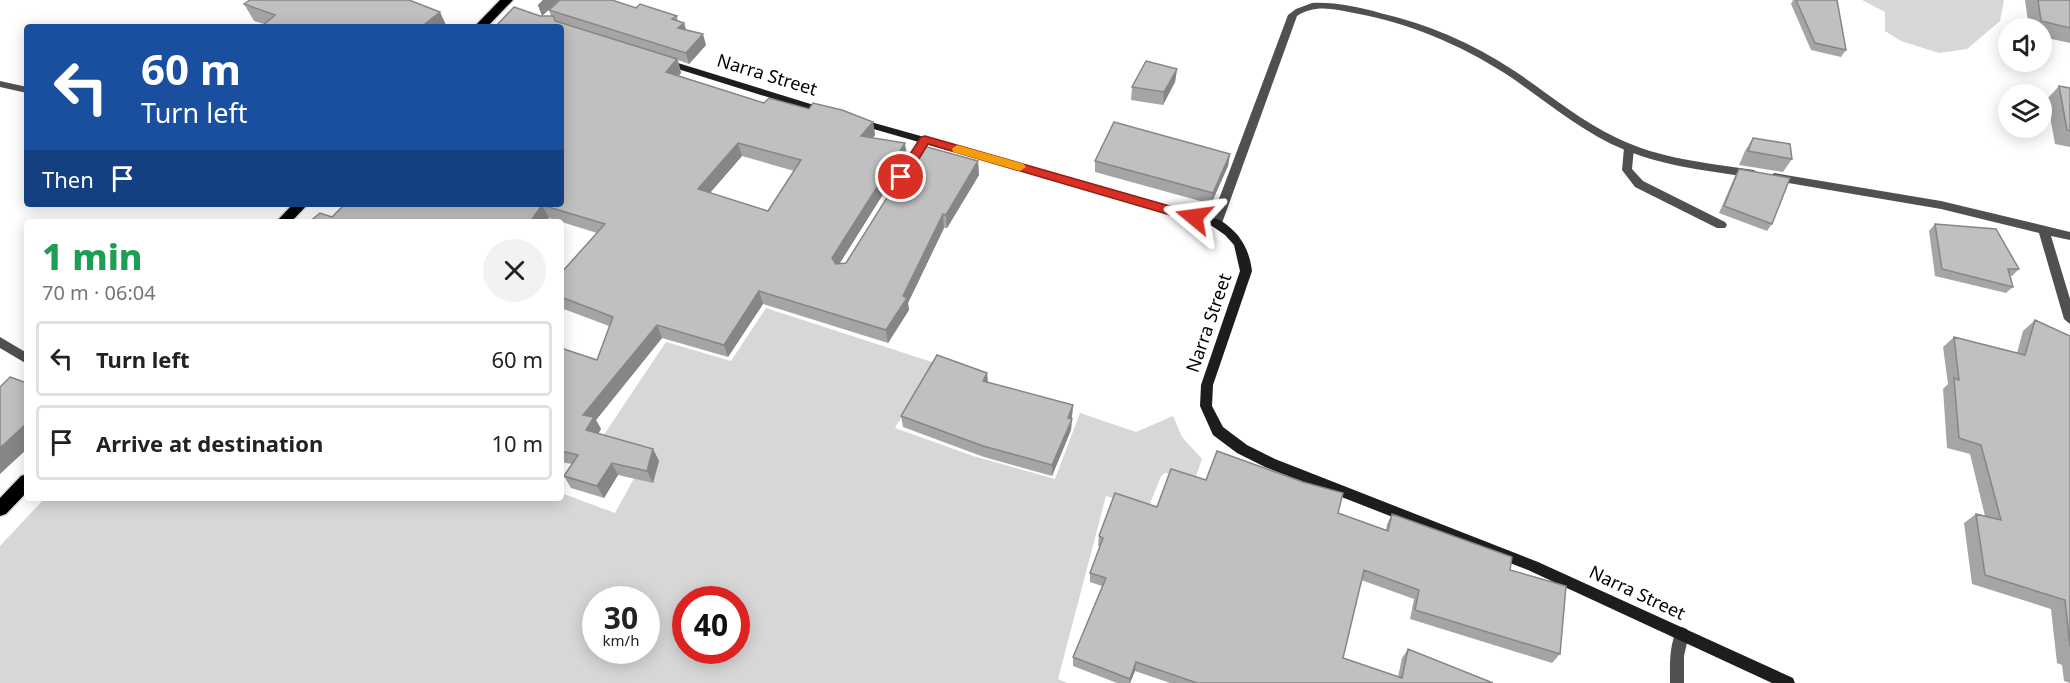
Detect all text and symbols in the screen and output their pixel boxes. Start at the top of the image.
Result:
map controls [1998,18,2052,138]
button: sound [1998,18,2052,72]
text: 60 m [141,40,241,97]
street label: Narra Street [714,47,821,101]
icon: left [42,48,120,126]
button: layers [1998,84,2052,138]
text: Turn left [141,94,247,131]
pin [875,151,926,202]
icon: arrive [884,160,917,193]
icon: arrive [106,162,139,195]
text: Then [42,164,94,194]
position arrow [1162,185,1226,249]
text: 1 min [42,232,143,281]
button: close [483,239,546,302]
street label: Narra Street [1180,269,1236,375]
text: 70 m · 06:04 [42,279,156,306]
icon: left [45,342,78,375]
text: Turn left [96,344,190,374]
text: 60 m [492,344,543,374]
icon: arrive [45,426,78,459]
text: Arrive at destination [96,428,323,458]
text: 10 m [492,428,543,458]
street label: Narra Street [1586,559,1690,625]
speed limit sign: 40 [672,586,750,664]
text: 30 [604,597,638,638]
text: km/h [603,630,639,650]

